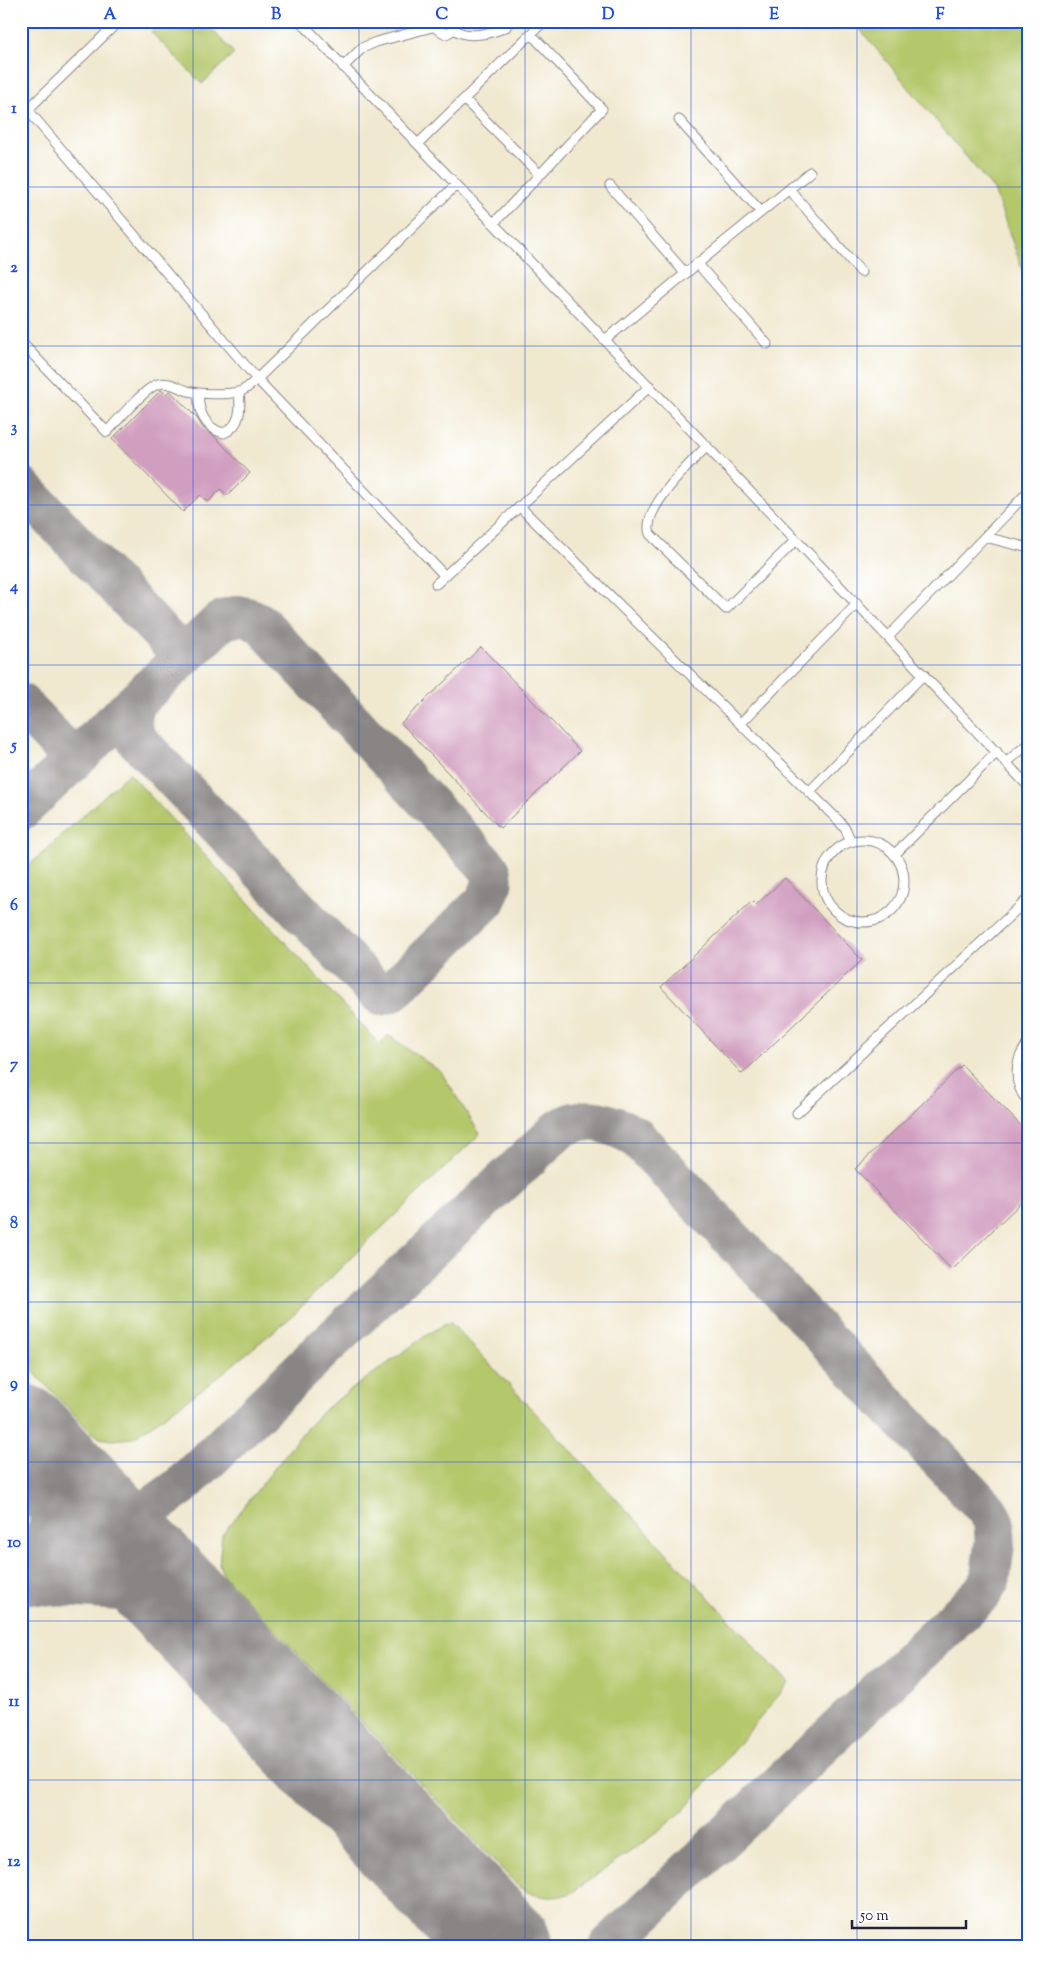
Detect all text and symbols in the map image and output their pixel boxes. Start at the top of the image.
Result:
text: A [104,4,117,27]
text: B [271,4,281,27]
text: C [436,4,449,27]
text: D [602,4,615,27]
text: E [769,4,779,27]
text: F [936,4,945,27]
text: 1 [11,98,17,121]
text: 2 [10,257,18,280]
text: 3 [11,417,18,440]
text: 4 [9,576,18,599]
text: 5 [9,735,17,758]
text: 6 [10,895,18,918]
text: 7 [10,1054,19,1077]
text: 8 [10,1213,18,1236]
text: 9 [10,1373,18,1396]
text: 10 [7,1532,21,1555]
text: 11 [9,1691,20,1714]
text: 12 [8,1851,21,1874]
scale bar [852,1897,966,1929]
text: 50 m [859,1906,889,1927]

